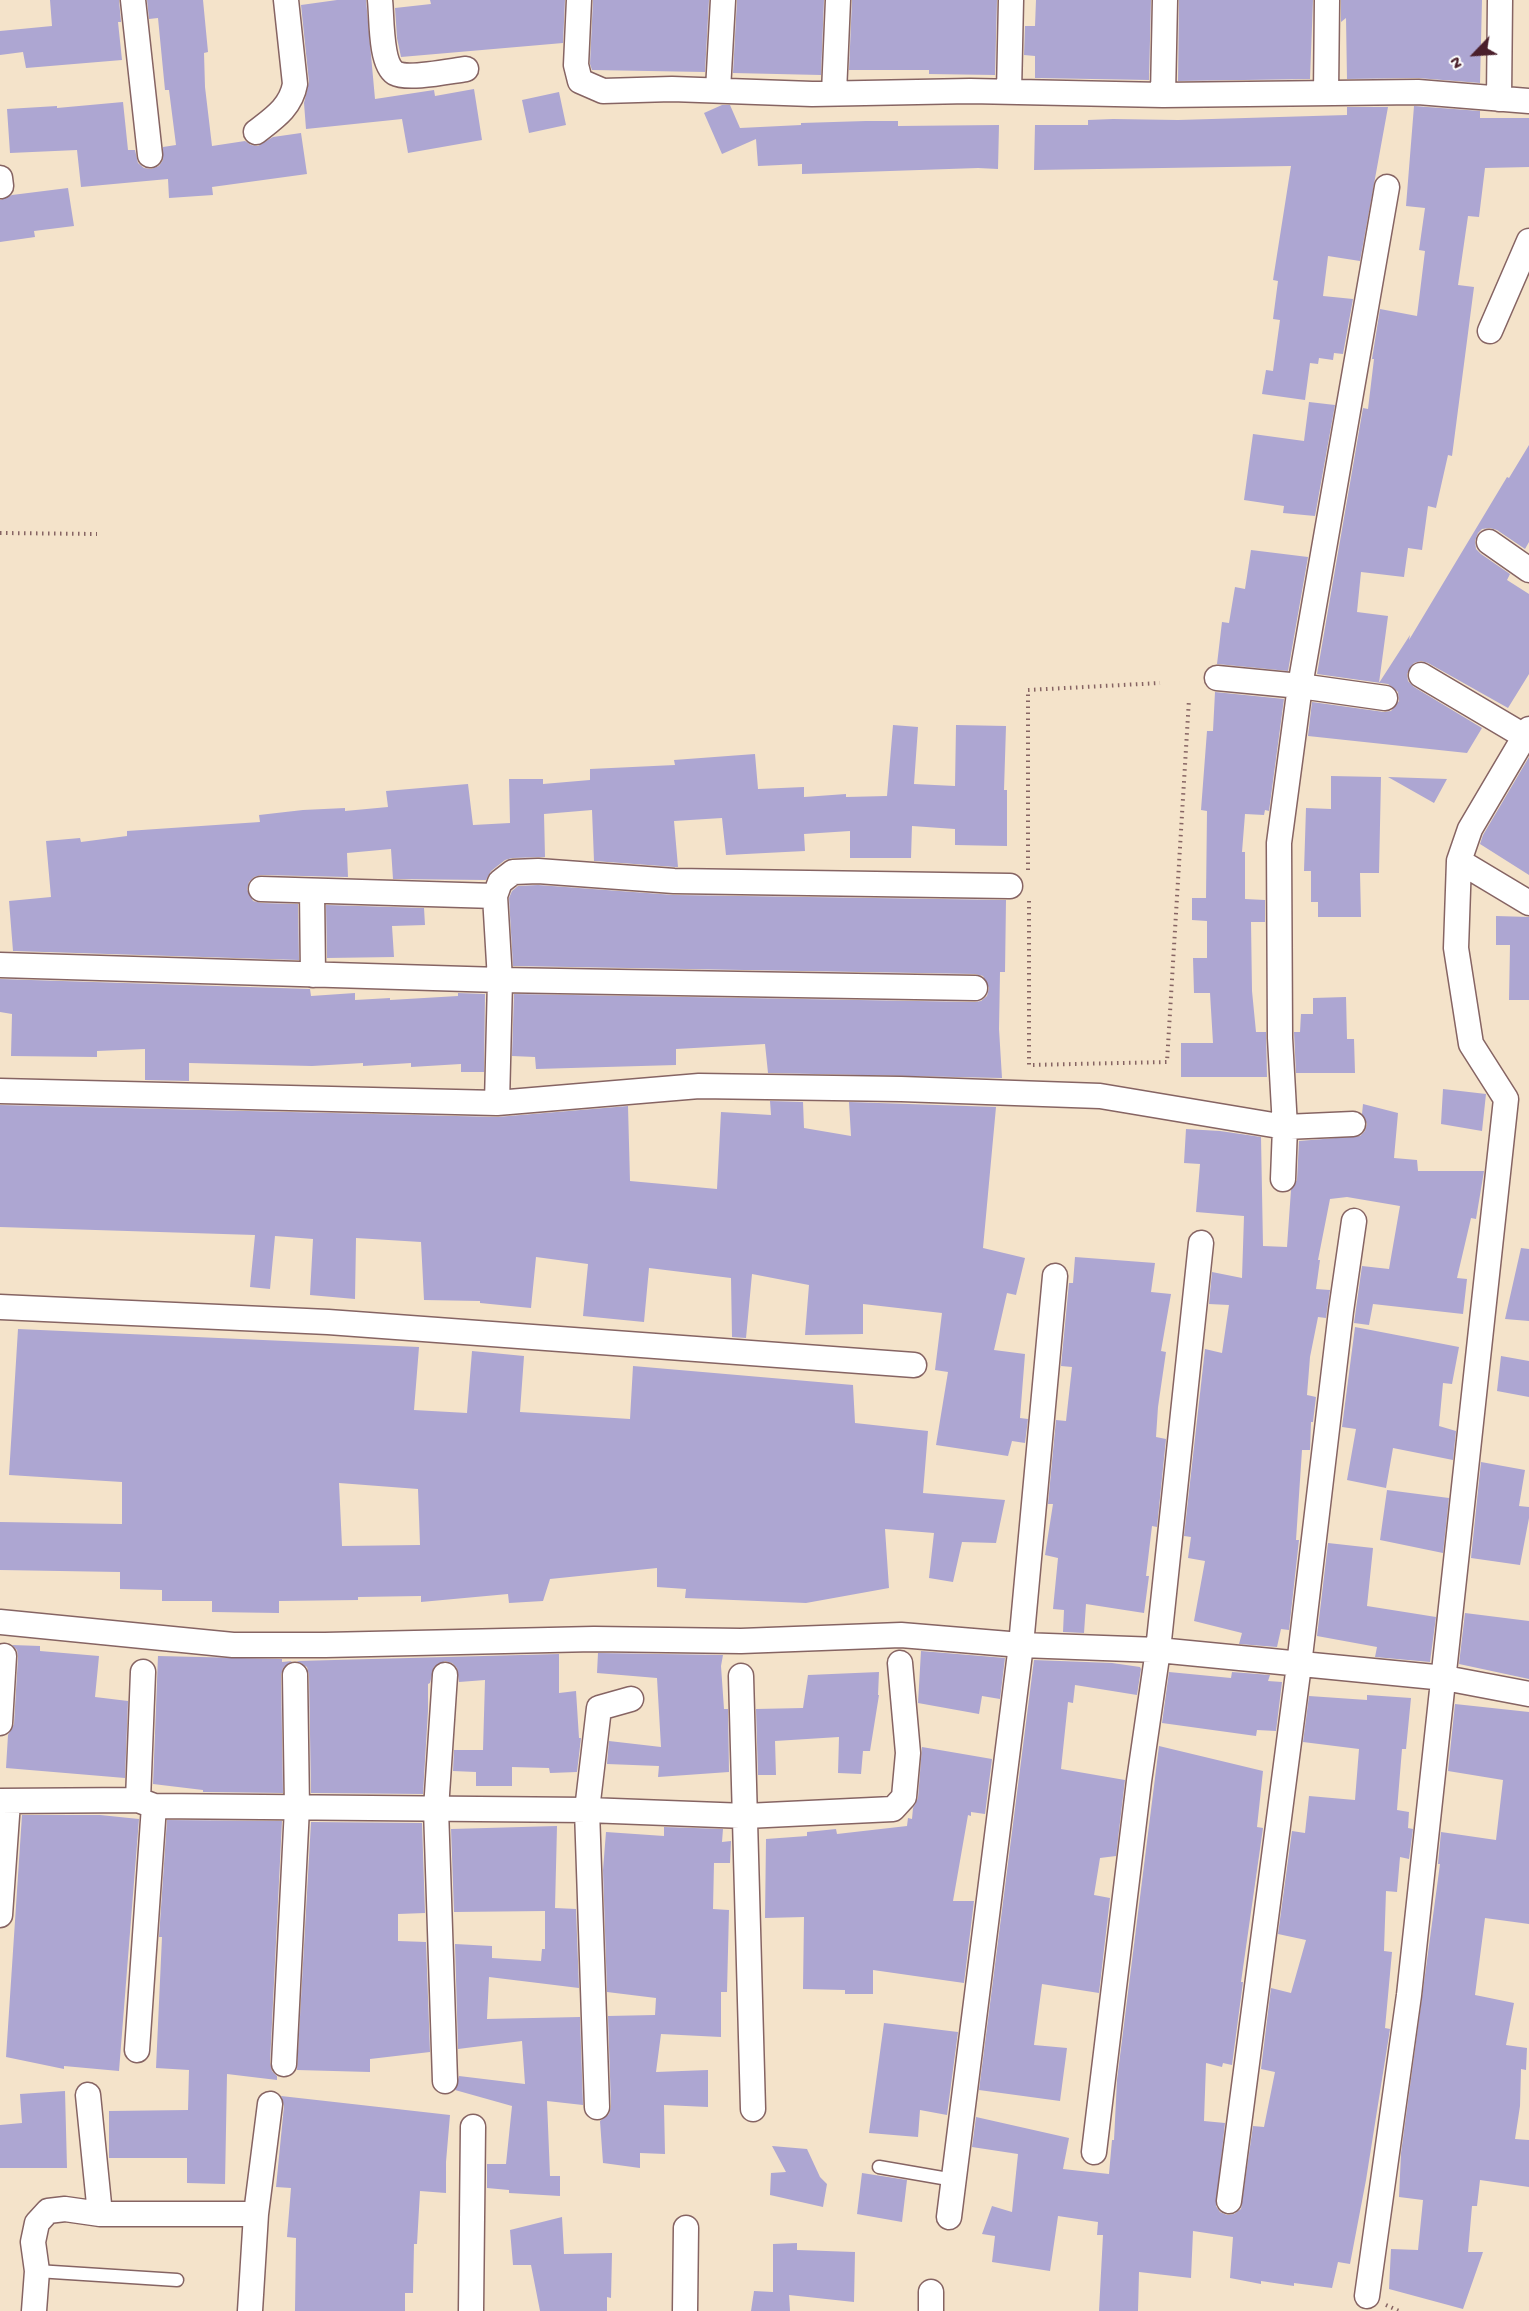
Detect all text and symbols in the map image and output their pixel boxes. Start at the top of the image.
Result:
north arrow [1445,24,1505,84]
text: N [1447,53,1469,71]

